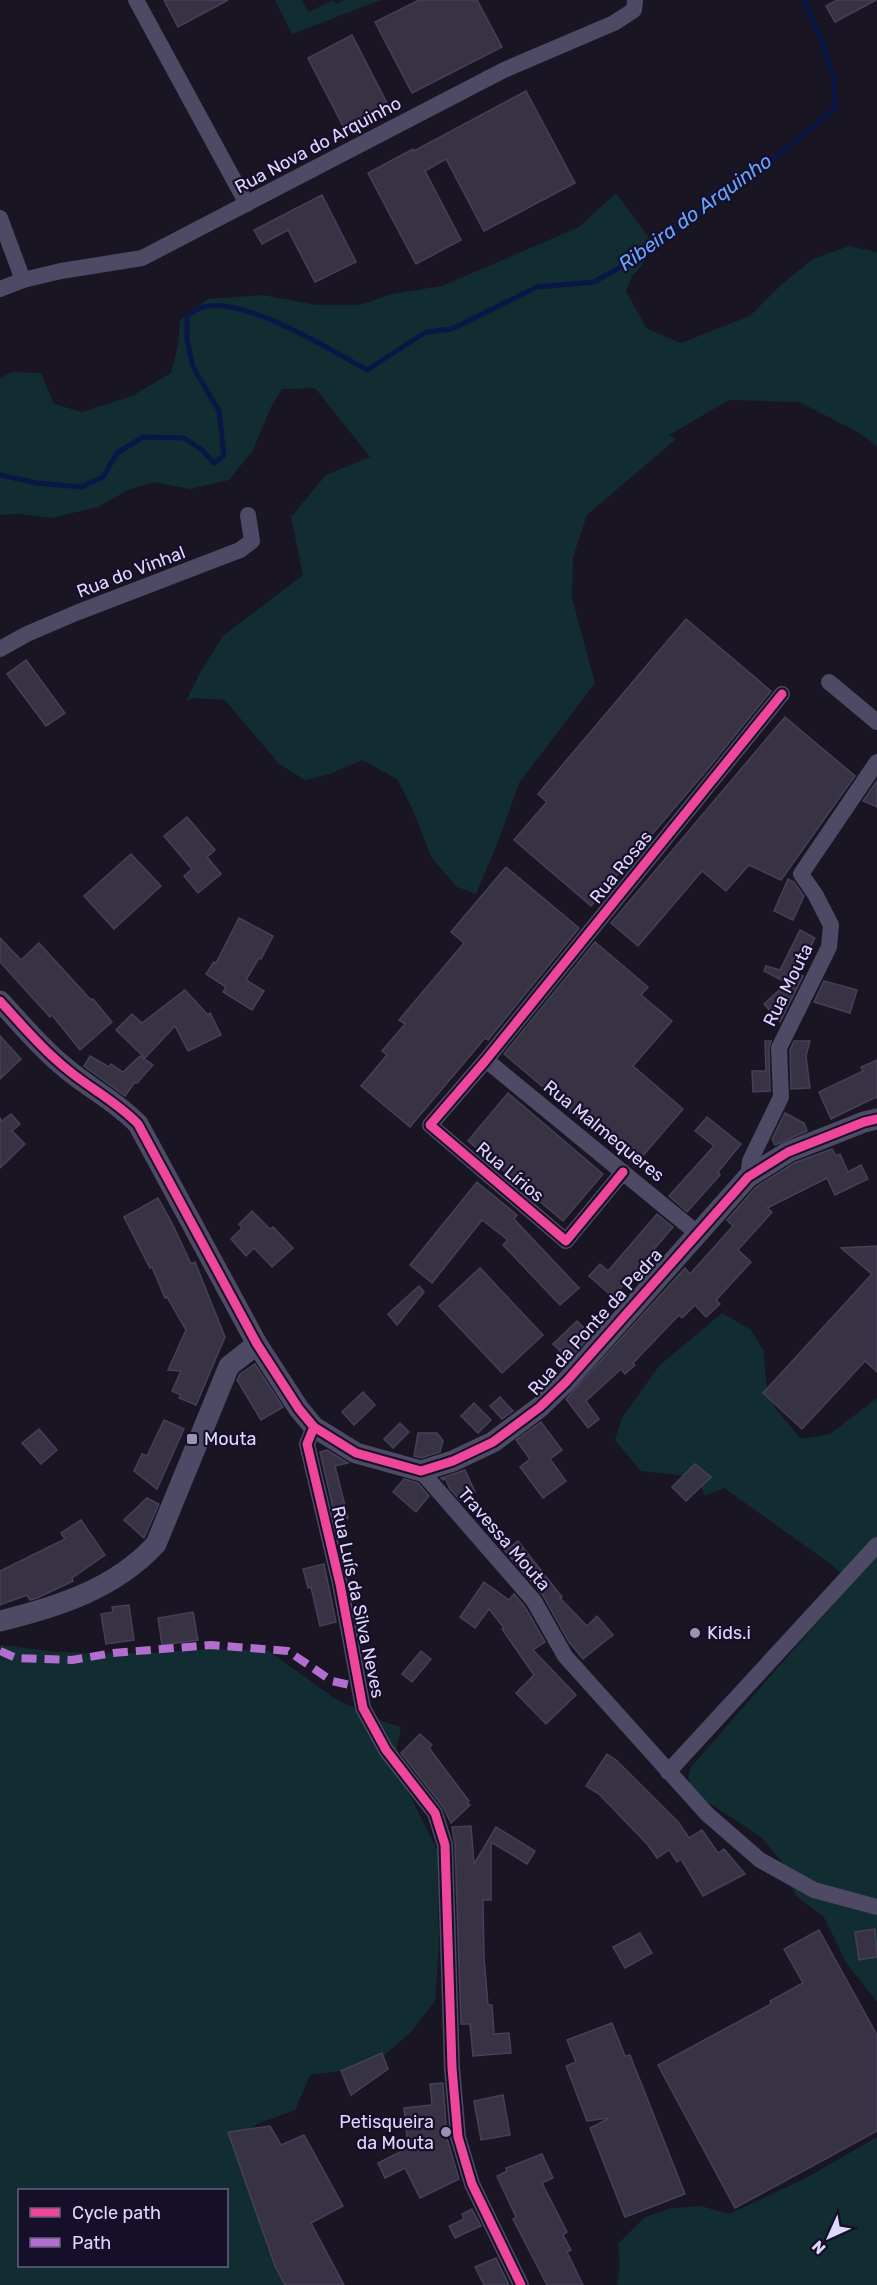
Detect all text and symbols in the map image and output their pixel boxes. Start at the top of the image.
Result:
street label: Rua Nova do Arquinho [231,92,405,198]
water label: Ribeira do Arquinho [614,148,776,276]
street label: Rua do Vinhal [74,541,188,603]
street label: Rua Rosas [585,826,657,908]
street label: Rua Mouta [759,940,817,1030]
street label: Rua Malmequeres [539,1075,669,1187]
street label: Rua Lírios [471,1137,549,1207]
street label: Rua da Ponte da Pedra [523,1244,667,1400]
place label: Mouta [204,1428,256,1450]
marker: Mouta [185,1432,199,1446]
street label: Travessa Mouta [453,1483,555,1595]
street label: Rua Luís da Silva Neves [327,1504,389,1700]
place label: Kids.i [707,1622,751,1644]
marker: Kids.i [688,1626,702,1640]
place label: Petisqueira da Mouta [339,2111,434,2154]
marker: Petisqueira da Mouta [439,2125,453,2139]
legend [18,2189,228,2267]
text: Cycle path [72,2202,161,2224]
north arrow [799,2207,859,2267]
text: Path [72,2232,111,2254]
text: N [808,2236,830,2258]

